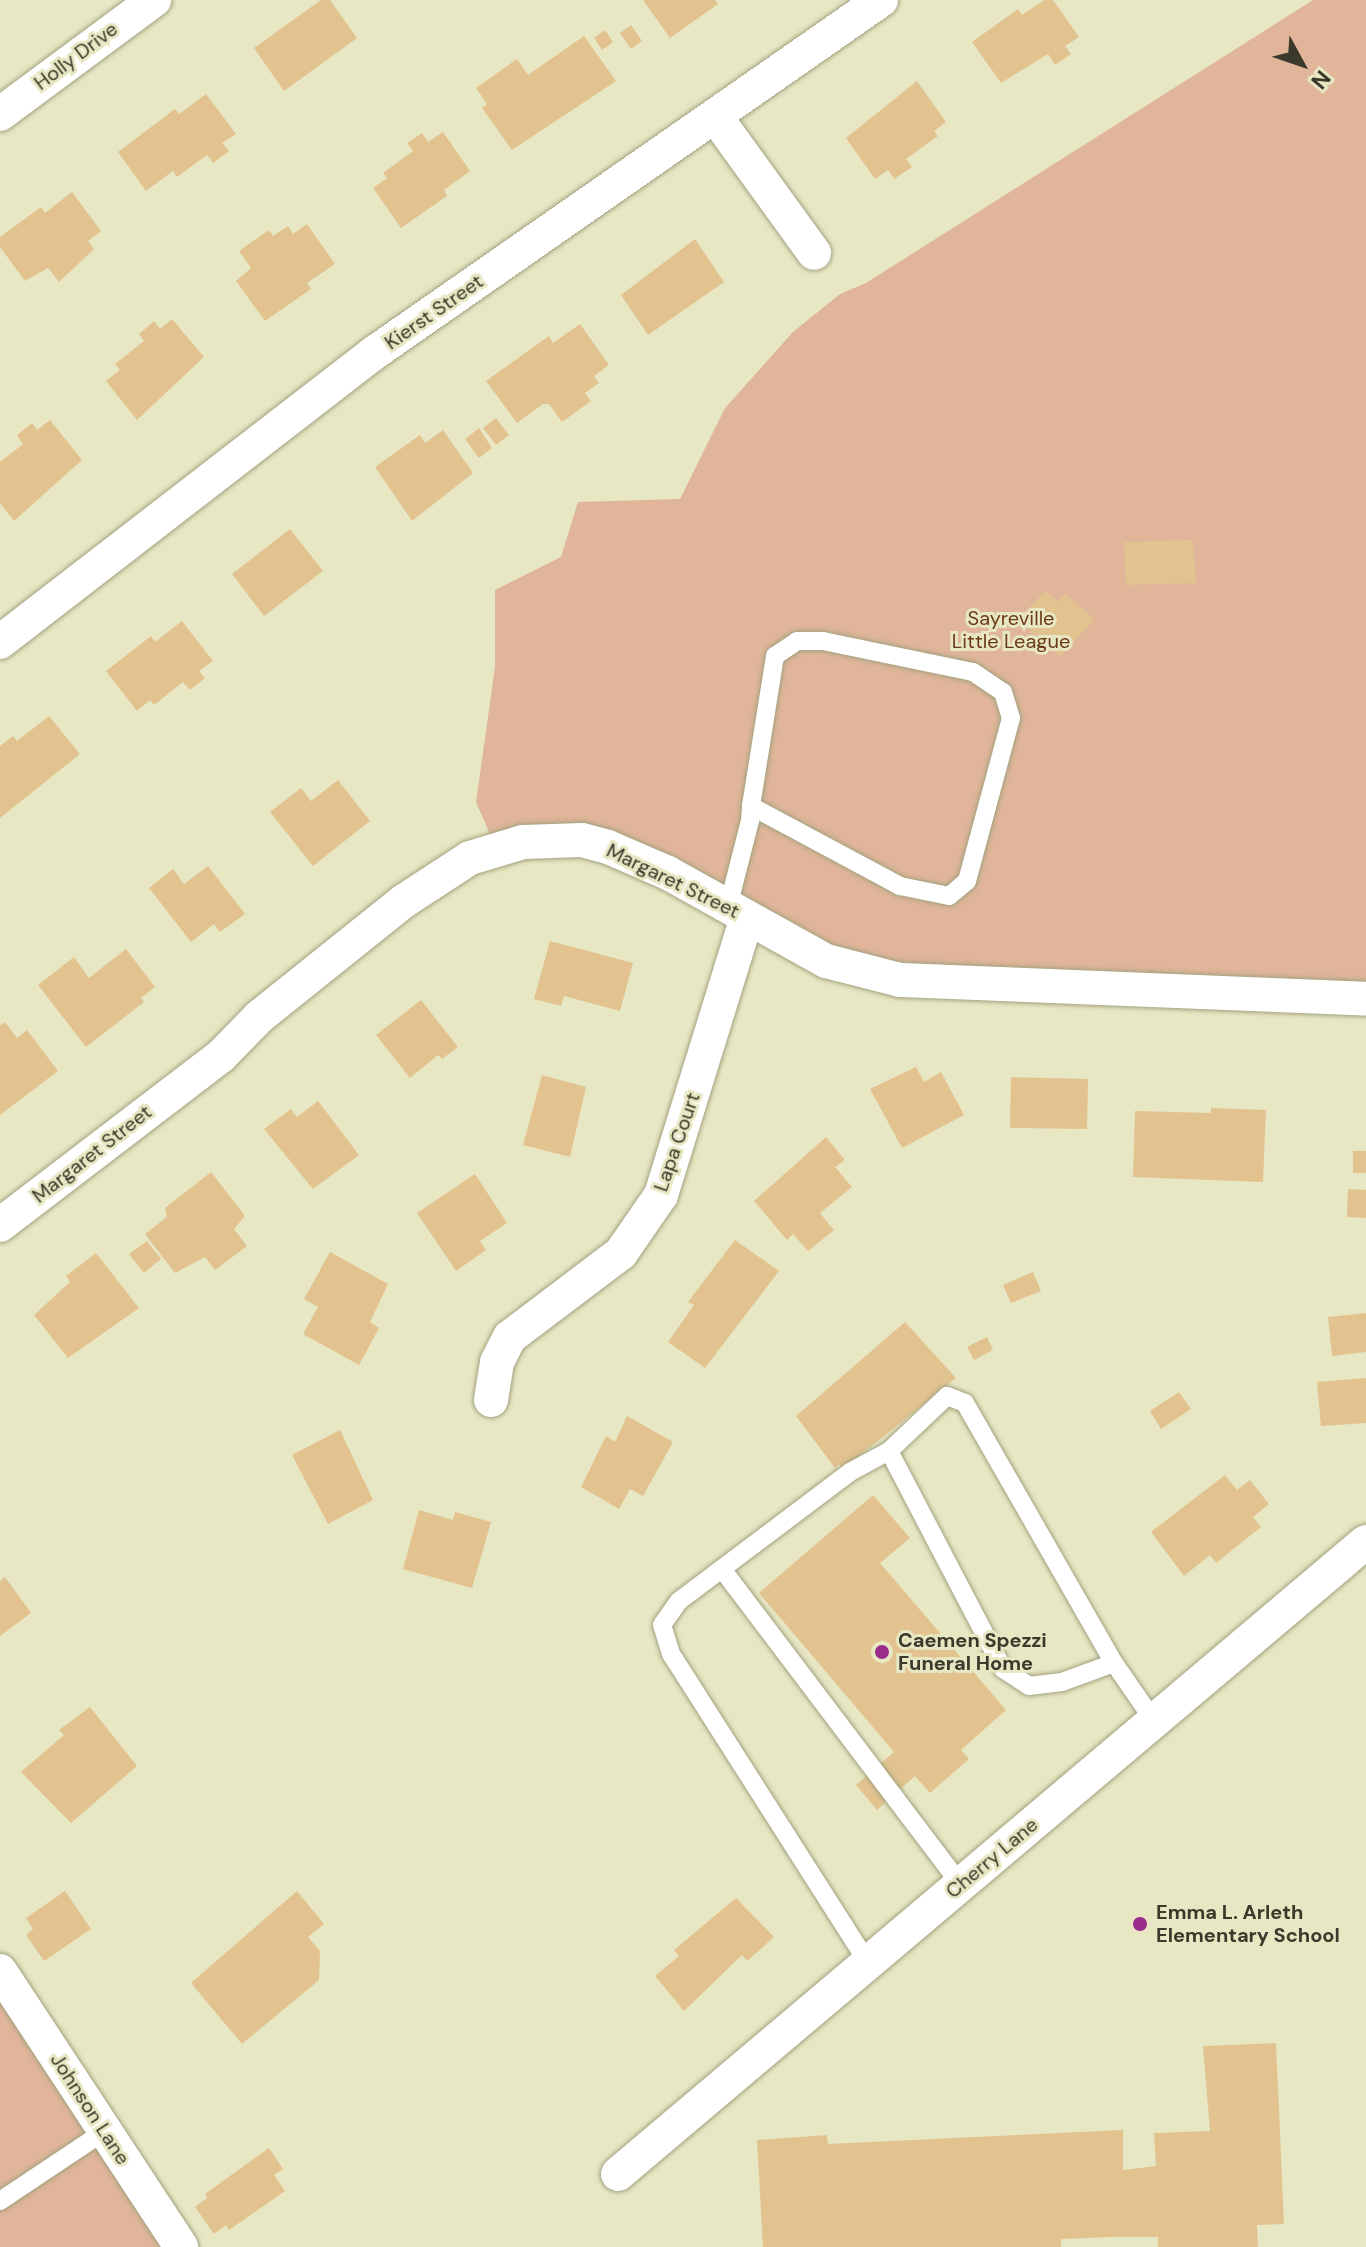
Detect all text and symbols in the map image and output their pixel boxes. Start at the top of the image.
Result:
street label: Holly Drive [30,17,122,95]
north arrow [1262,24,1342,104]
text: N [1305,64,1337,95]
street label: Kierst Street [380,269,488,355]
park label: Sayreville Little League [952,606,1070,653]
street label: Margaret Street [603,838,743,924]
street label: Lapa Court [649,1089,705,1195]
street label: Margaret Street [28,1100,156,1208]
place label: Caemen Spezzi Funeral Home [898,1628,1047,1675]
marker: Caemen Spezzi Funeral Home [873,1643,891,1661]
street label: Cherry Lane [941,1813,1043,1903]
place label: Emma L. Arleth Elementary School [1156,1900,1340,1947]
marker: Emma L. Arleth Elementary School [1131,1915,1149,1933]
street label: Johnson Lane [45,2049,135,2169]

